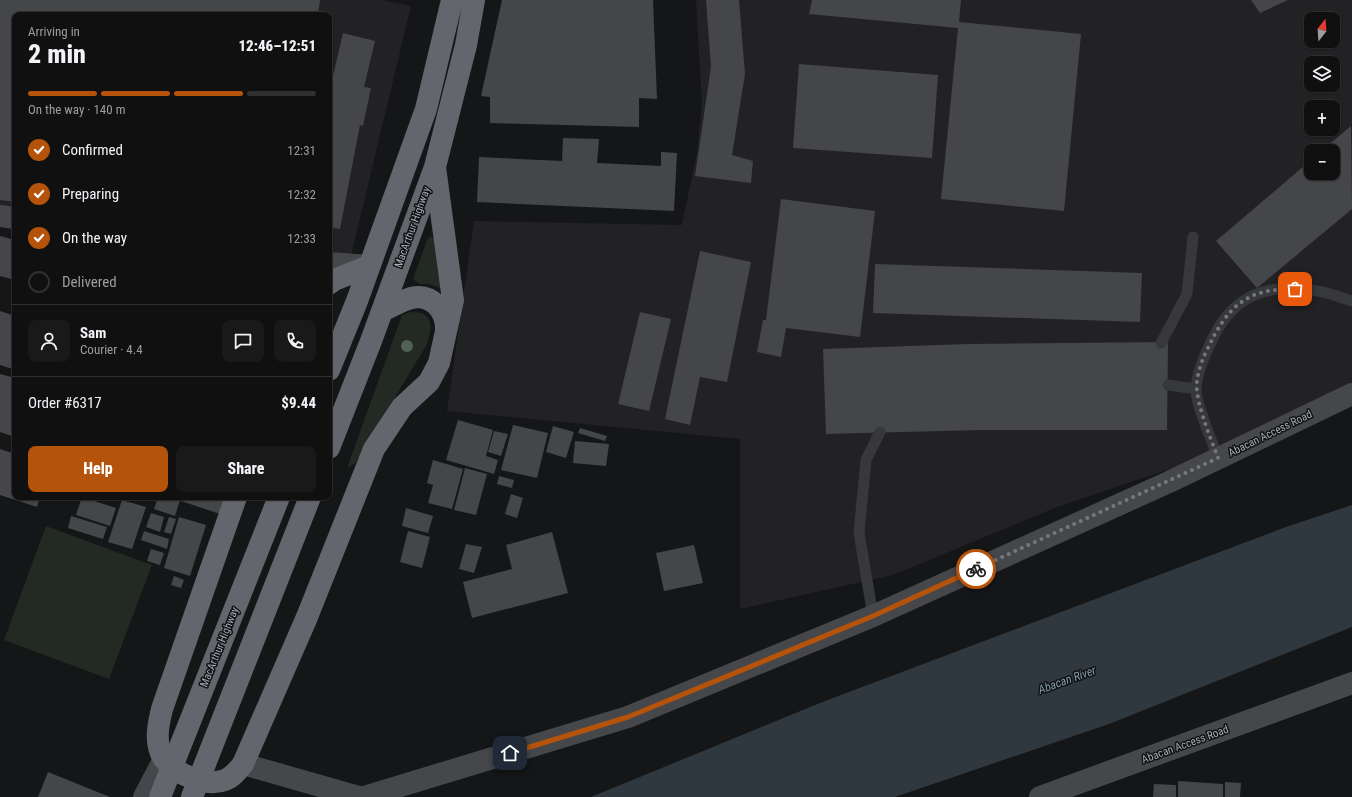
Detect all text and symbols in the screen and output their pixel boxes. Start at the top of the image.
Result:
north arrow [1304,12,1340,48]
map controls [1304,12,1340,180]
text: Arriving in [28,24,80,39]
text: 12:46–12:51 [238,37,316,55]
text: 2 min [28,39,86,69]
button: layers [1304,56,1340,92]
button: + [1304,100,1340,136]
text: On the way · 140 m [28,102,125,117]
icon: check [28,139,50,161]
text: Confirmed [62,141,123,159]
text: 12:31 [287,143,316,158]
button: − [1304,144,1340,180]
icon: check [28,183,50,205]
street label: MacArthur Highway [392,184,433,270]
text: Preparing [62,185,119,203]
text: 12:32 [287,187,316,202]
icon: check [28,227,50,249]
text: On the way [62,229,127,247]
text: 12:33 [287,231,316,246]
pin [1278,272,1312,306]
text: Delivered [62,273,117,291]
icon: bag [1284,278,1306,300]
button: person [28,320,70,362]
button: chat [222,320,264,362]
button: phone [274,320,316,362]
text: Sam [80,324,106,342]
text: Courier · 4.4 [80,342,143,357]
text: Order #6317 [28,394,102,412]
text: $9.44 [281,394,316,412]
street label: Abacan Access Road [1226,408,1314,459]
button: Help [28,446,168,492]
button: Share [176,446,316,492]
courier [956,549,996,589]
icon: bike [965,558,987,580]
street label: MacArthur Highway [197,605,242,689]
water label: Abacan River [1035,663,1098,697]
street label: Abacan Access Road [1140,723,1230,766]
pin [493,736,527,770]
icon: home [499,742,521,764]

